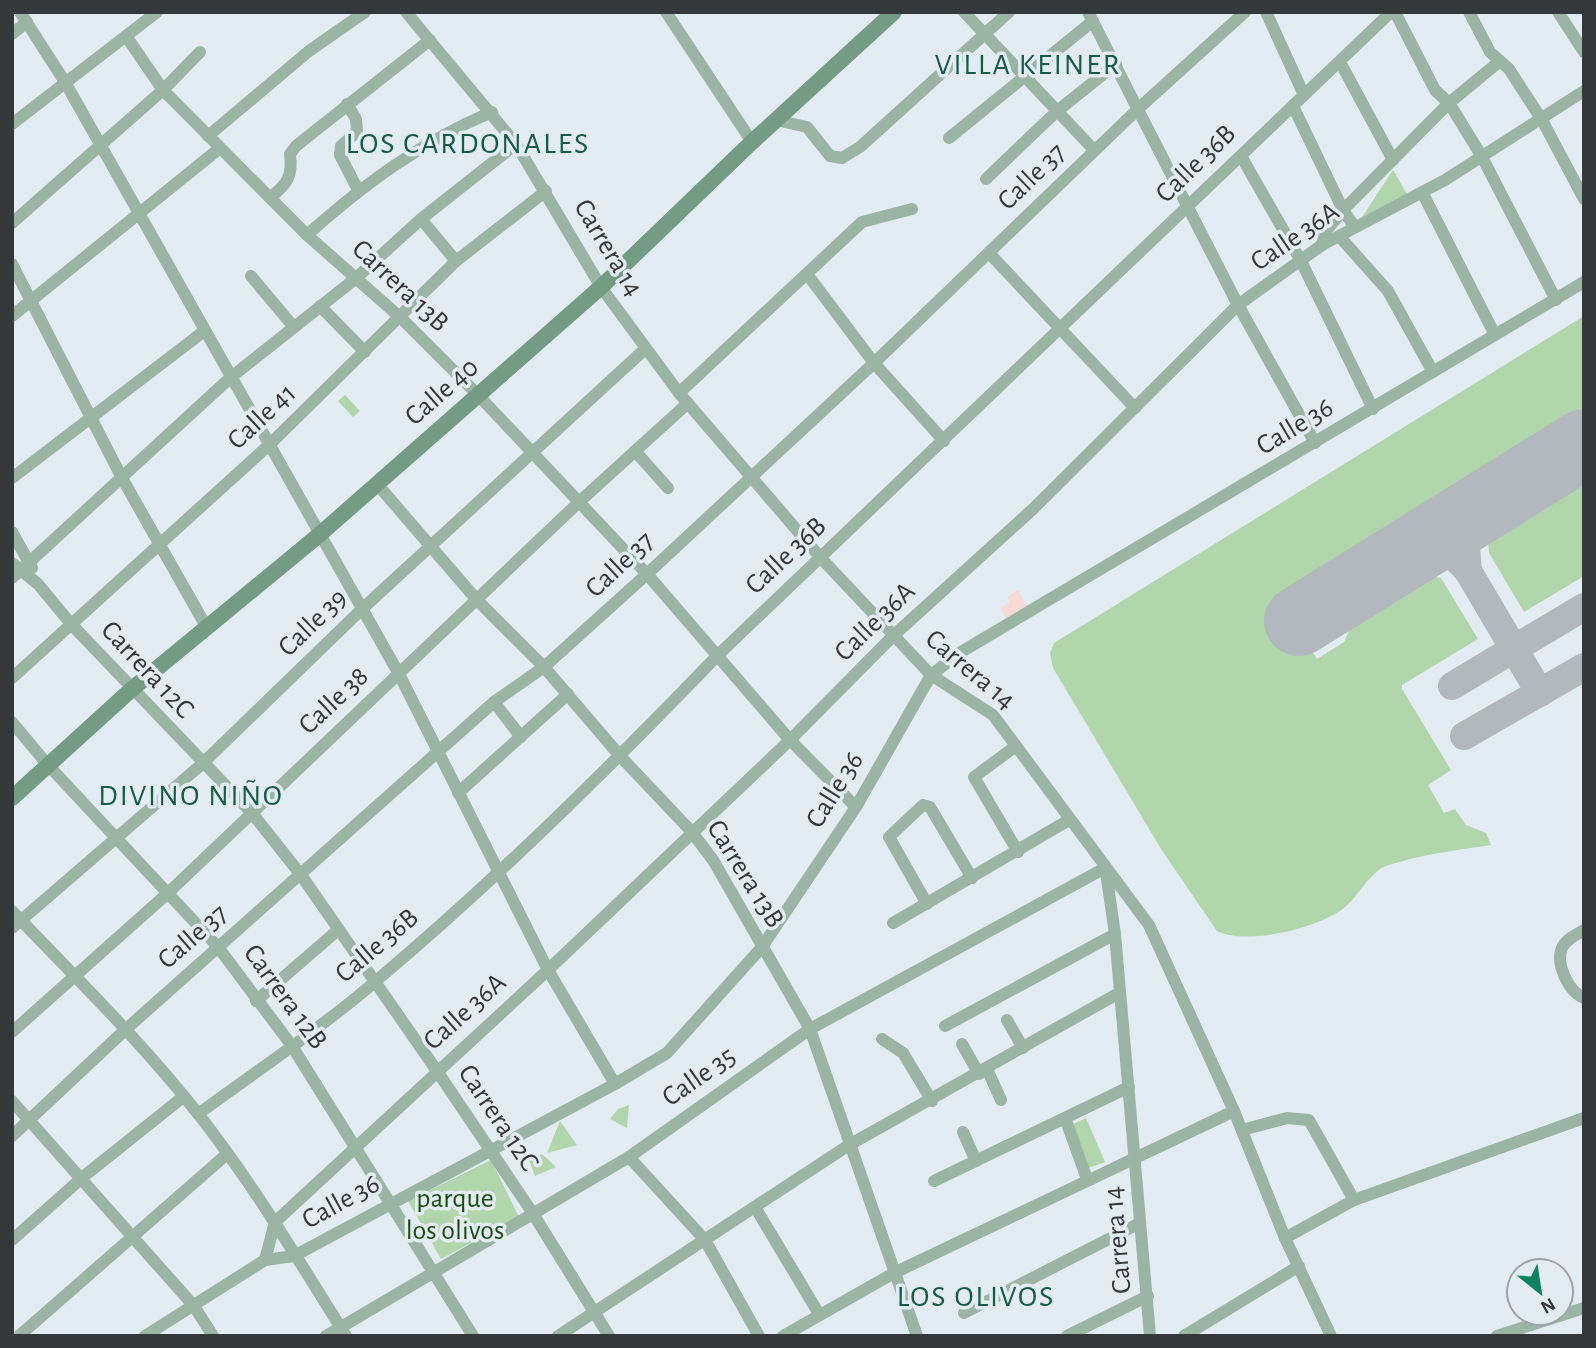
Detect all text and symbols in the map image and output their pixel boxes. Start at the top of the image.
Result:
district label: VILLA KEINER [935,50,1121,80]
street label: Calle 36B [1151,120,1241,208]
district label: LOS CARDONALES [346,129,590,159]
street label: Calle 37 [993,138,1071,216]
street label: Carrera 14 [568,195,648,301]
street label: Calle 36A [1246,198,1344,276]
street label: Carrera 13B [346,235,454,337]
street label: Calle 40 [400,353,484,431]
street label: Calle 41 [222,379,302,455]
street label: Calle 36 [1252,393,1338,461]
street label: Calle 36B [740,512,832,600]
street label: Calle 37 [580,527,660,603]
street label: Calle 36A [829,577,921,667]
street label: Calle 39 [273,584,353,662]
street label: Carrera 12C [95,616,199,724]
street label: Carrera 14 [920,625,1020,715]
street label: Calle 38 [294,662,374,740]
street label: Calle 36 [801,747,869,833]
district label: DIVINO NIÑO [98,779,284,811]
street label: Carrera 13B [701,815,789,933]
street label: Calle 37 [153,900,233,974]
street label: Calle 36B [330,904,424,988]
street label: Carrera 12B [238,939,332,1055]
street label: Calle 36A [419,968,511,1056]
street label: Calle 35 [657,1042,741,1112]
street label: Carrera 12C [452,1060,544,1176]
street label: Calle 36 [298,1169,384,1235]
park label: parque los olivos [406,1185,504,1245]
street label: Carrera 14 [1099,1185,1137,1295]
north arrow [1505,1257,1575,1327]
district label: LOS OLIVOS [897,1282,1055,1312]
text: N [1537,1294,1558,1317]

